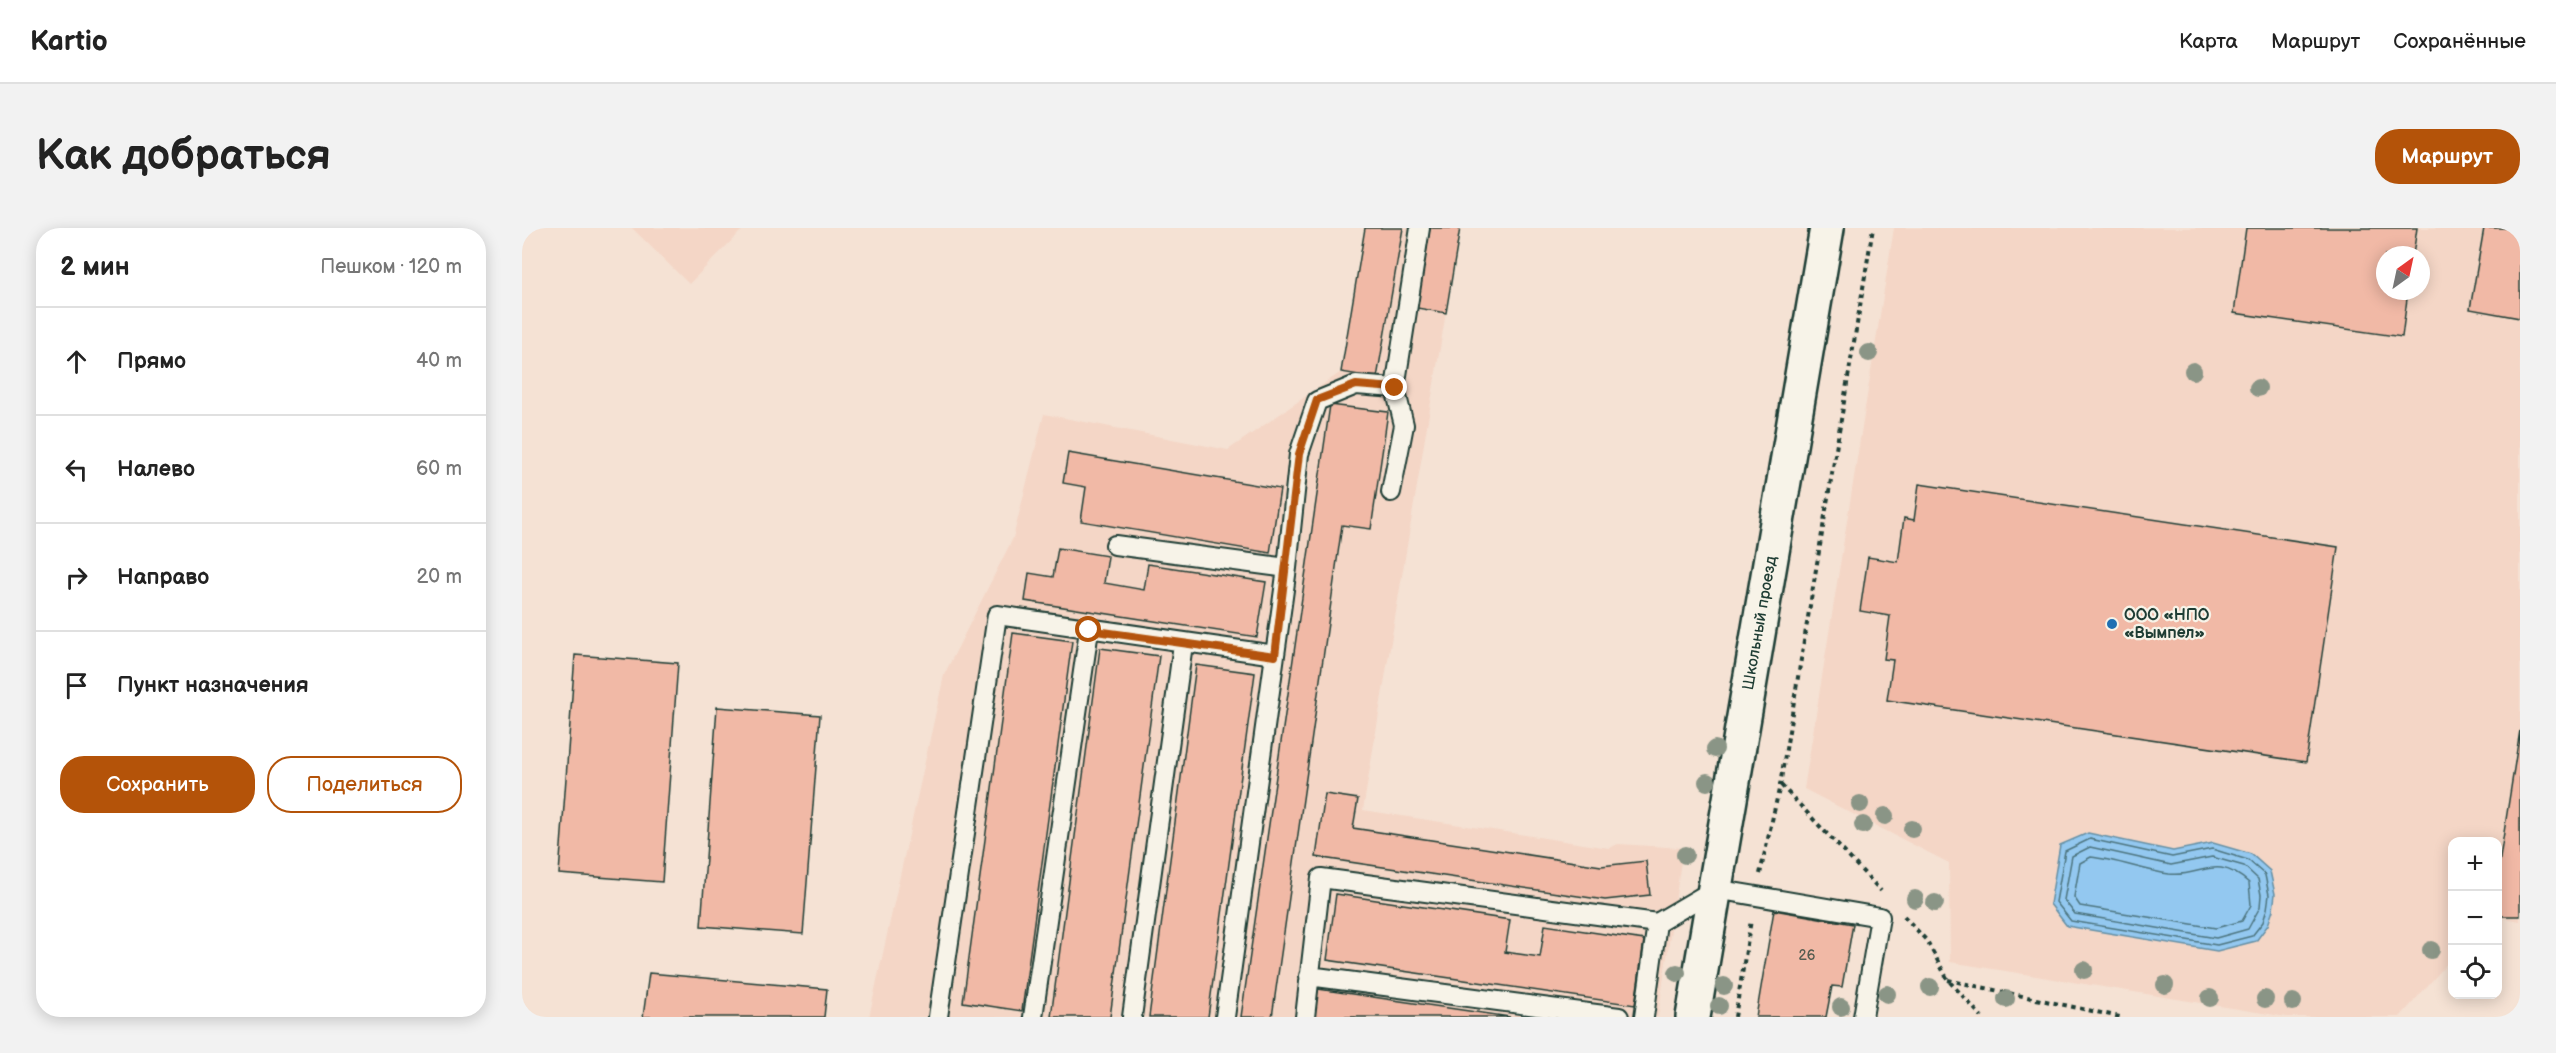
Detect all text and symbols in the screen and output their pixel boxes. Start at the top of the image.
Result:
text: Kartio [30,25,108,58]
text: Карта [2179,29,2238,54]
text: Маршрут [2271,29,2360,54]
text: Сохранённые [2393,29,2526,54]
button: Маршрут [2375,129,2520,184]
text: Как добраться [36,131,331,182]
north arrow [2376,246,2430,300]
text: 2 мин [60,252,130,283]
text: Пешком · 120 m [320,255,462,279]
icon: ahead [60,345,93,378]
text: Прямо [117,348,186,375]
text: 40 m [416,349,462,373]
route end [1381,374,1407,400]
icon: left [60,453,93,486]
text: Налево [117,456,195,483]
text: 60 m [416,457,462,481]
street label: Школьный проезд [1739,554,1781,692]
icon: right [60,561,93,594]
text: Направо [117,564,209,591]
text: 20 m [417,565,462,589]
place label: ООО «НПО «Вымпел» [2124,606,2210,643]
route start [1075,616,1101,642]
marker: ООО «НПО «Вымпел» [2105,617,2119,631]
icon: arrive [60,669,93,702]
text: Пункт назначения [117,672,309,699]
button: Сохранить [60,756,255,813]
button: Поделиться [267,756,462,813]
map controls [2448,837,2502,999]
button: + [2448,837,2502,891]
button: − [2448,891,2502,945]
button: locate [2448,945,2502,999]
house number: 26 [1799,947,1816,964]

